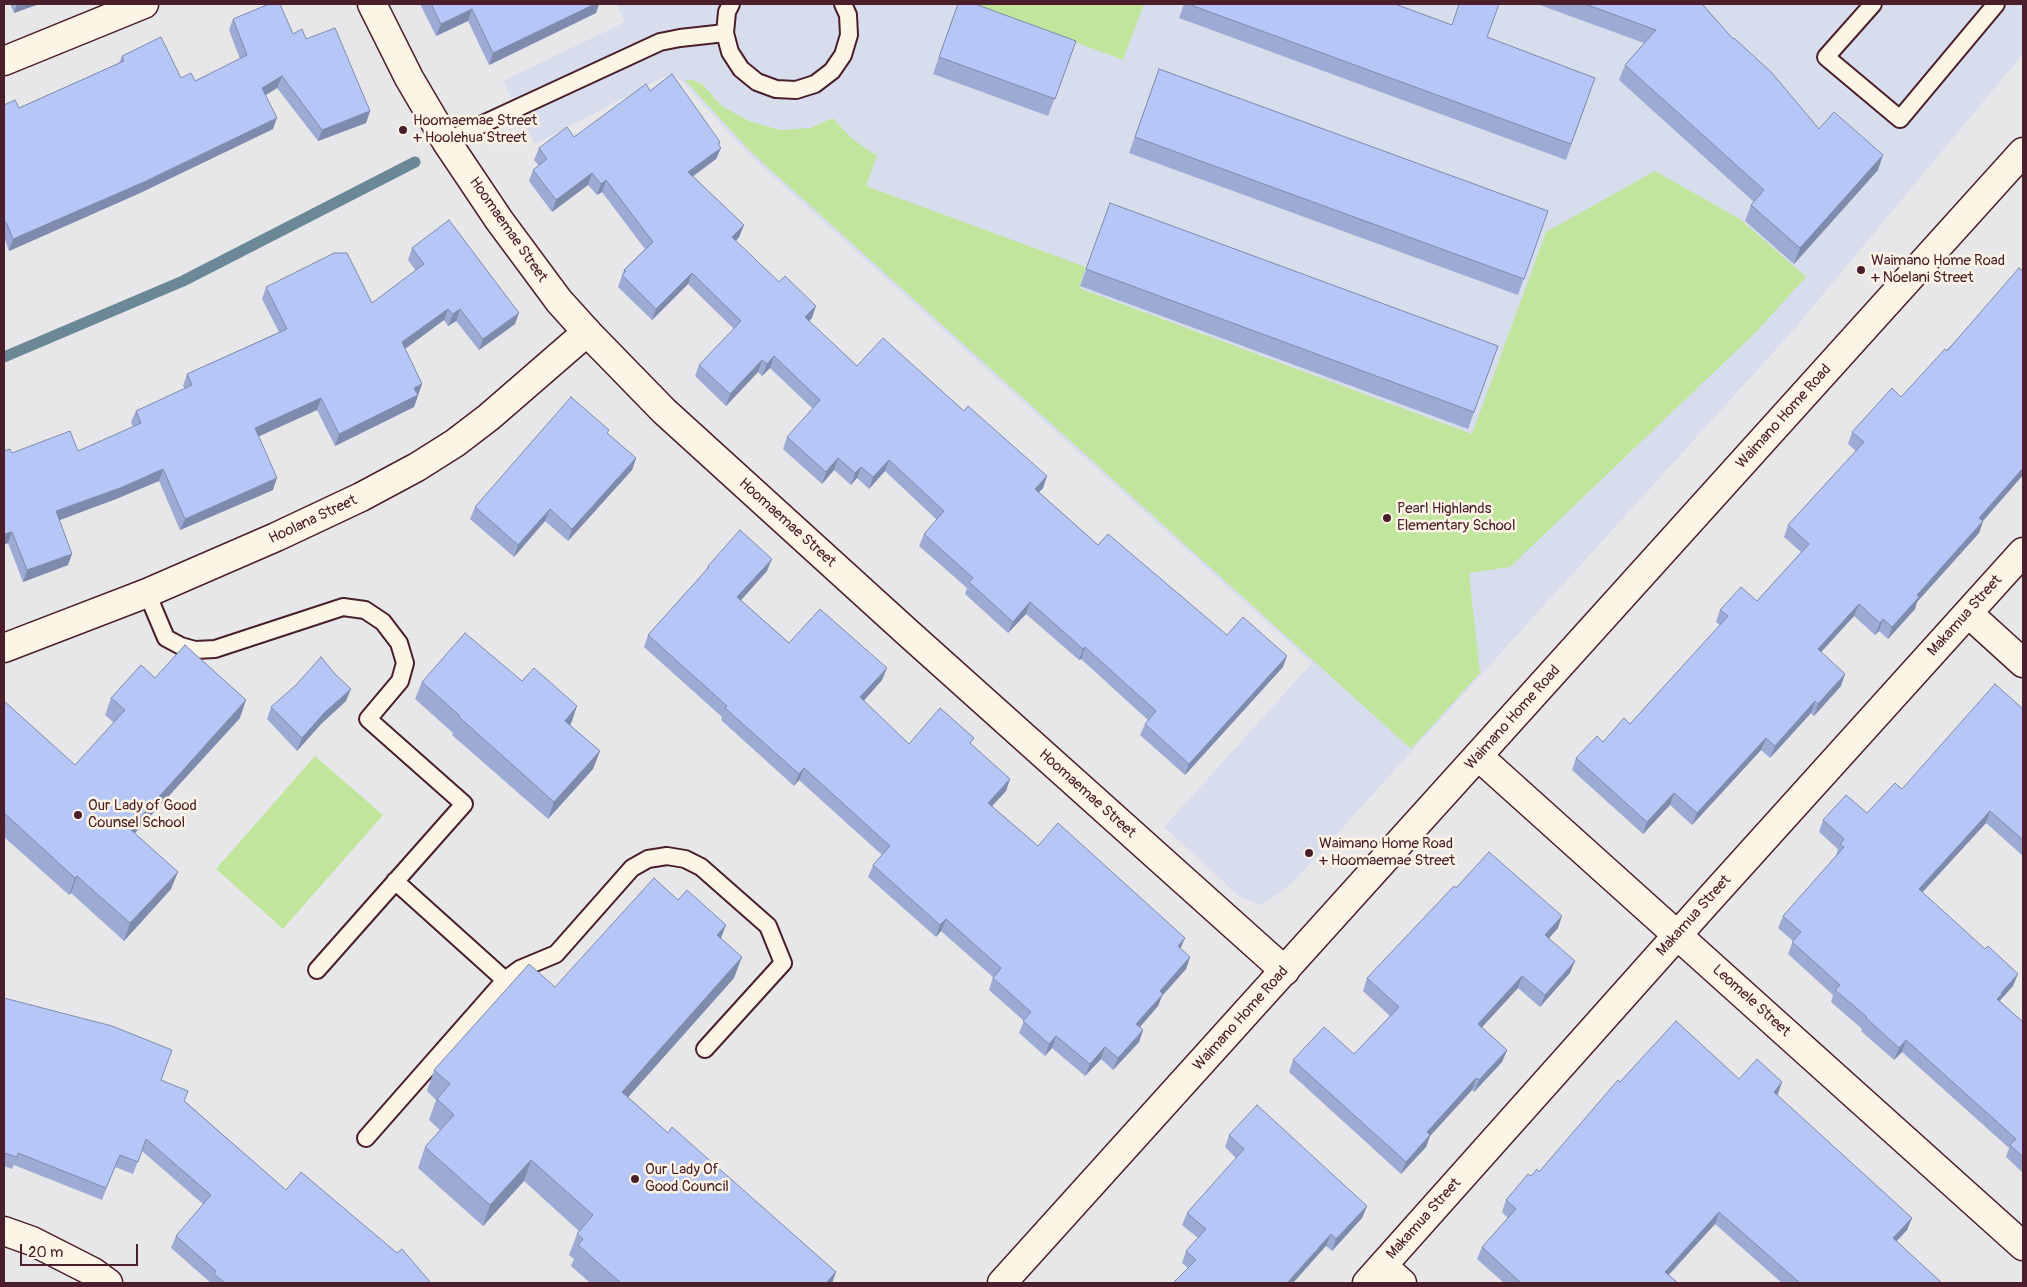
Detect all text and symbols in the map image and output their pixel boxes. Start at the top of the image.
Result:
place label: Hoomaemae Street + Hoolehua Street [413,112,537,147]
marker: Hoomaemae Street + Hoolehua Street [397,124,409,136]
street label: Hoomaemae Street [465,174,551,286]
place label: Waimano Home Road + Noelani Street [1871,252,2005,287]
marker: Waimano Home Road + Noelani Street [1855,264,1867,276]
street label: Waimano Home Road [1732,361,1836,473]
street label: Hoomaemae Street [735,475,839,571]
street label: Hoolana Street [266,492,360,548]
place label: Pearl Highlands Elementary School [1397,500,1515,535]
marker: Pearl Highlands Elementary School [1381,512,1393,524]
street label: Makamua Street [1924,572,2006,660]
street label: Waimano Home Road [1461,662,1565,774]
street label: Hoomaemae Street [1035,746,1139,842]
place label: Our Lady of Good Counsel School [88,797,197,832]
marker: Our Lady of Good Counsel School [72,809,84,821]
place label: Waimano Home Road + Hoomaemae Street [1319,835,1455,870]
marker: Waimano Home Road + Hoomaemae Street [1303,847,1315,859]
street label: Makamua Street [1653,872,1735,960]
street label: Leomele Street [1708,961,1794,1041]
street label: Waimano Home Road [1189,963,1293,1075]
place label: Our Lady Of Good Council [645,1161,729,1196]
marker: Our Lady Of Good Council [629,1173,641,1185]
street label: Makamua Street [1383,1175,1465,1263]
scale bar [22,1234,140,1266]
text: 20 m [28,1243,63,1262]

